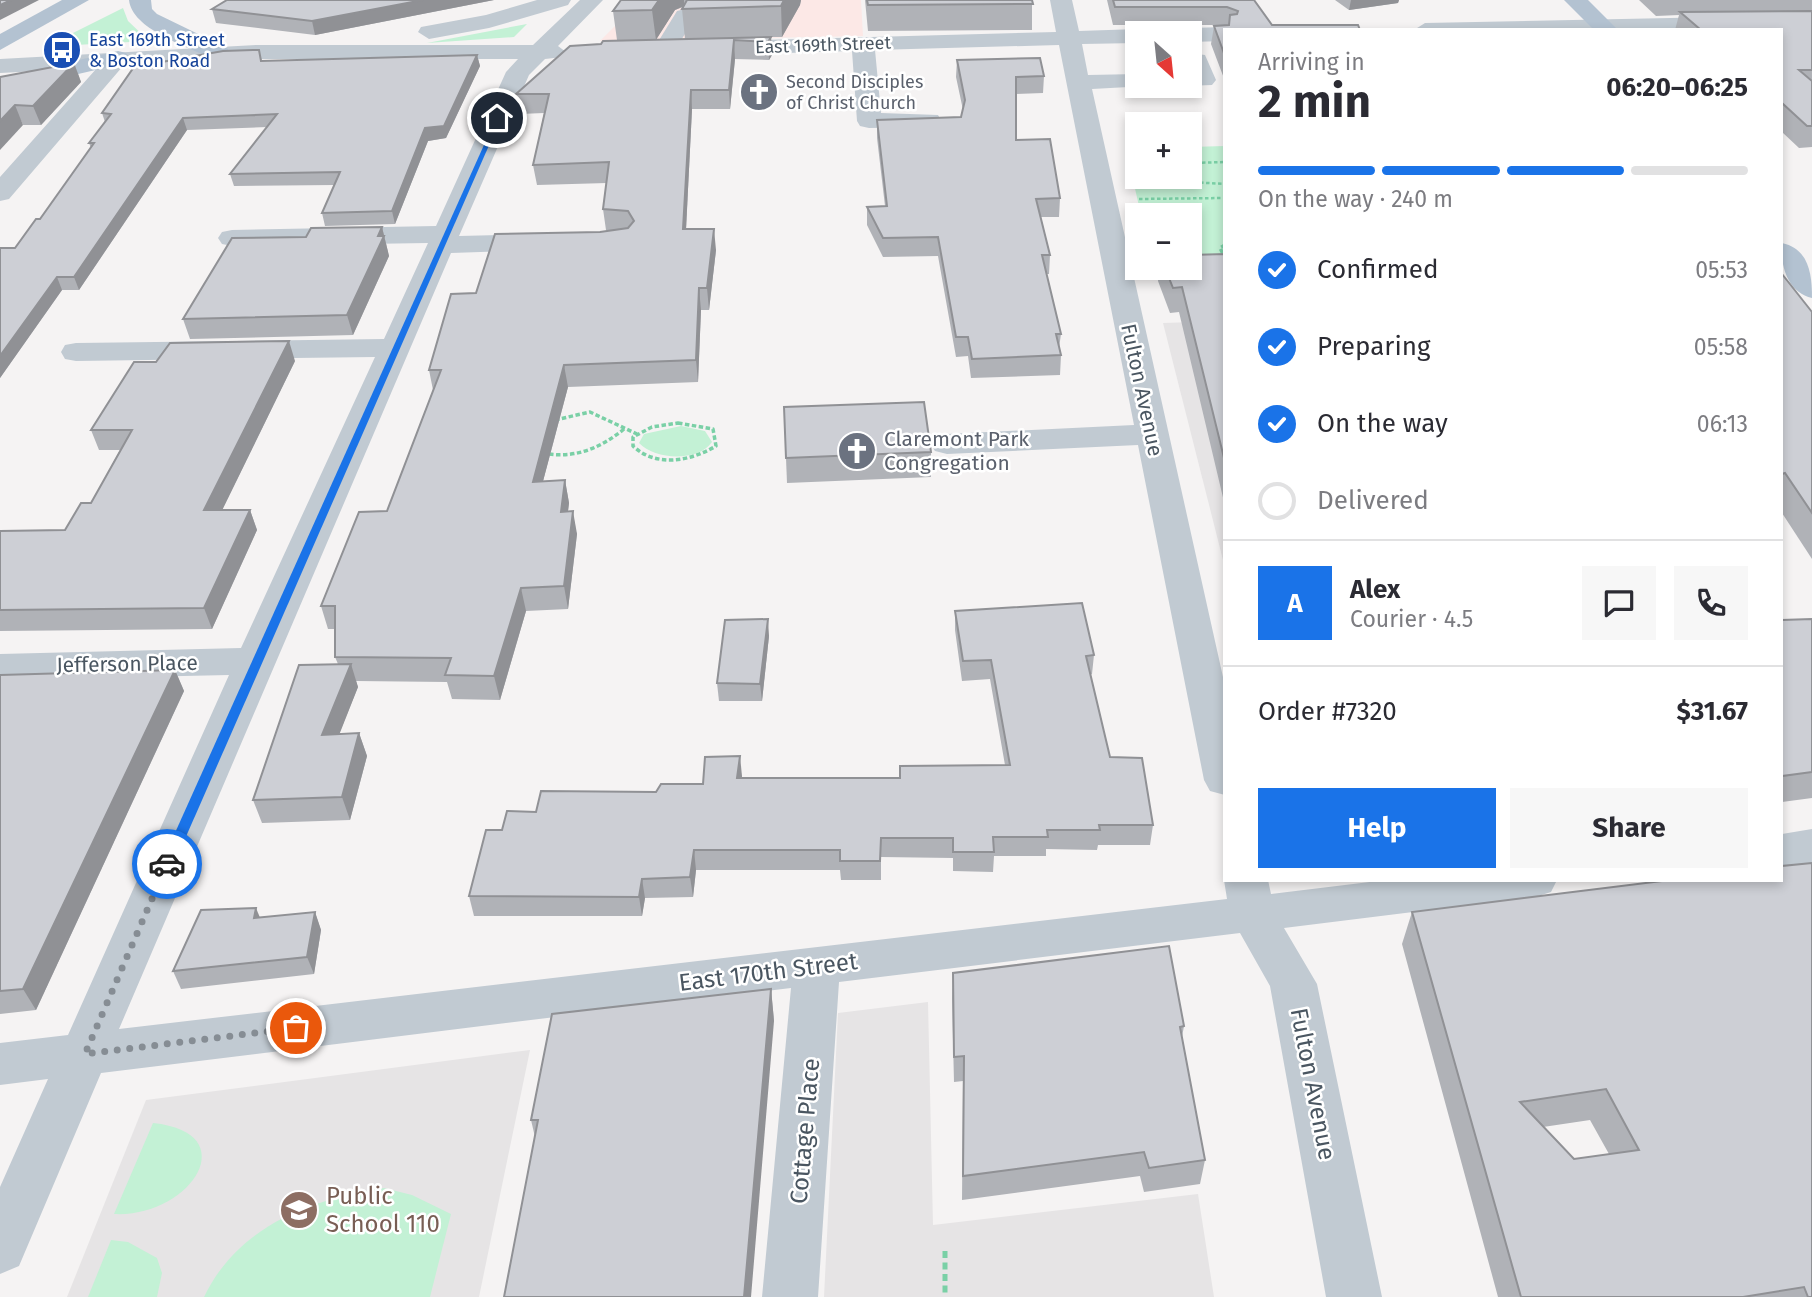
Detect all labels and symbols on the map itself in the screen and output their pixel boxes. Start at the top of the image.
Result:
north arrow [1125,21,1202,98]
bus stop icon: East 169th Street & Boston Road [41,29,83,71]
place label: East 169th Street & Boston Road [89,29,225,72]
street label: East 169th Street [755,32,892,58]
church icon: Second Disciples of Christ Church [738,71,780,113]
place label: Second Disciples of Christ Church [786,71,923,114]
pin [467,88,527,148]
street label: Fulton Avenue [1115,321,1169,459]
place label: Claremont Park Congregation [884,426,1029,476]
church icon: Claremont Park Congregation [836,430,878,472]
street label: Jefferson Place [56,650,198,678]
courier [132,829,202,899]
street label: East 170th Street [677,947,859,997]
pin [266,998,326,1058]
street label: Fulton Avenue [1285,1006,1341,1162]
street label: Cottage Place [785,1057,825,1205]
place label: Public School 110 [326,1182,440,1238]
school or university icon: Public School 110 [278,1189,320,1231]

